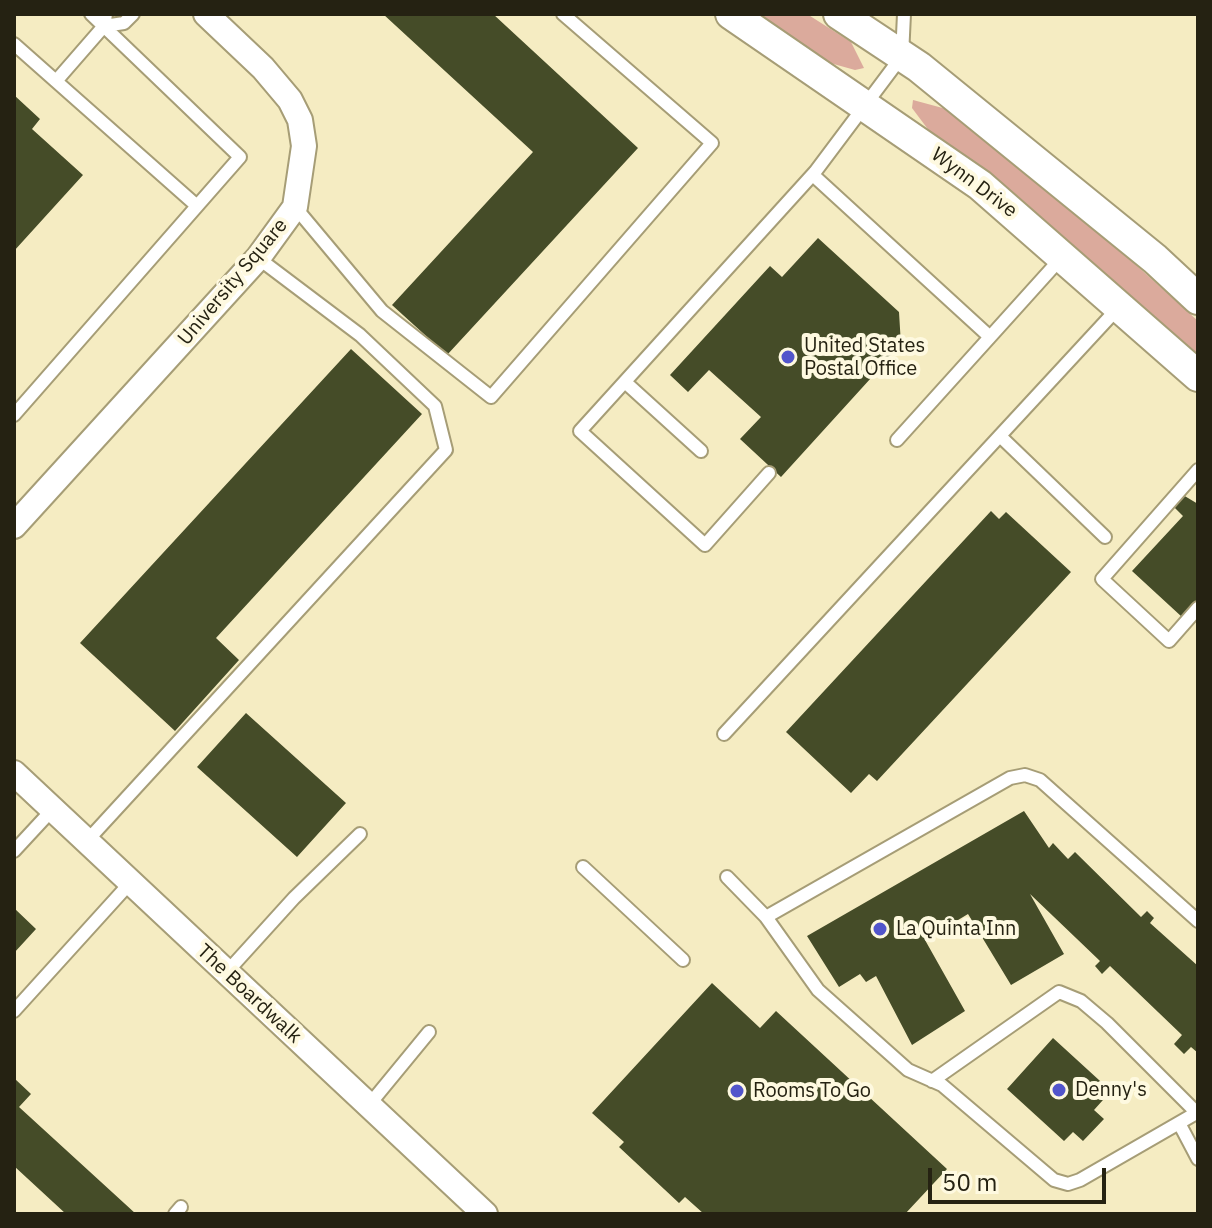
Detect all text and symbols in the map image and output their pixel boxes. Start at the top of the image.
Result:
street label: Wynn Drive [926,143,1022,223]
street label: University Square [173,214,293,350]
place label: United States Postal Office [804,334,925,381]
marker: United States Postal Office [779,348,797,366]
place label: La Quinta Inn [896,917,1016,941]
marker: La Quinta Inn [871,920,889,938]
street label: The Boardwalk [192,939,306,1049]
place label: Denny's [1075,1078,1147,1102]
place label: Rooms To Go [753,1079,871,1103]
marker: Denny's [1050,1081,1068,1099]
marker: Rooms To Go [728,1082,746,1100]
scale bar [932,1152,1110,1202]
text: 50 m [942,1166,997,1198]

